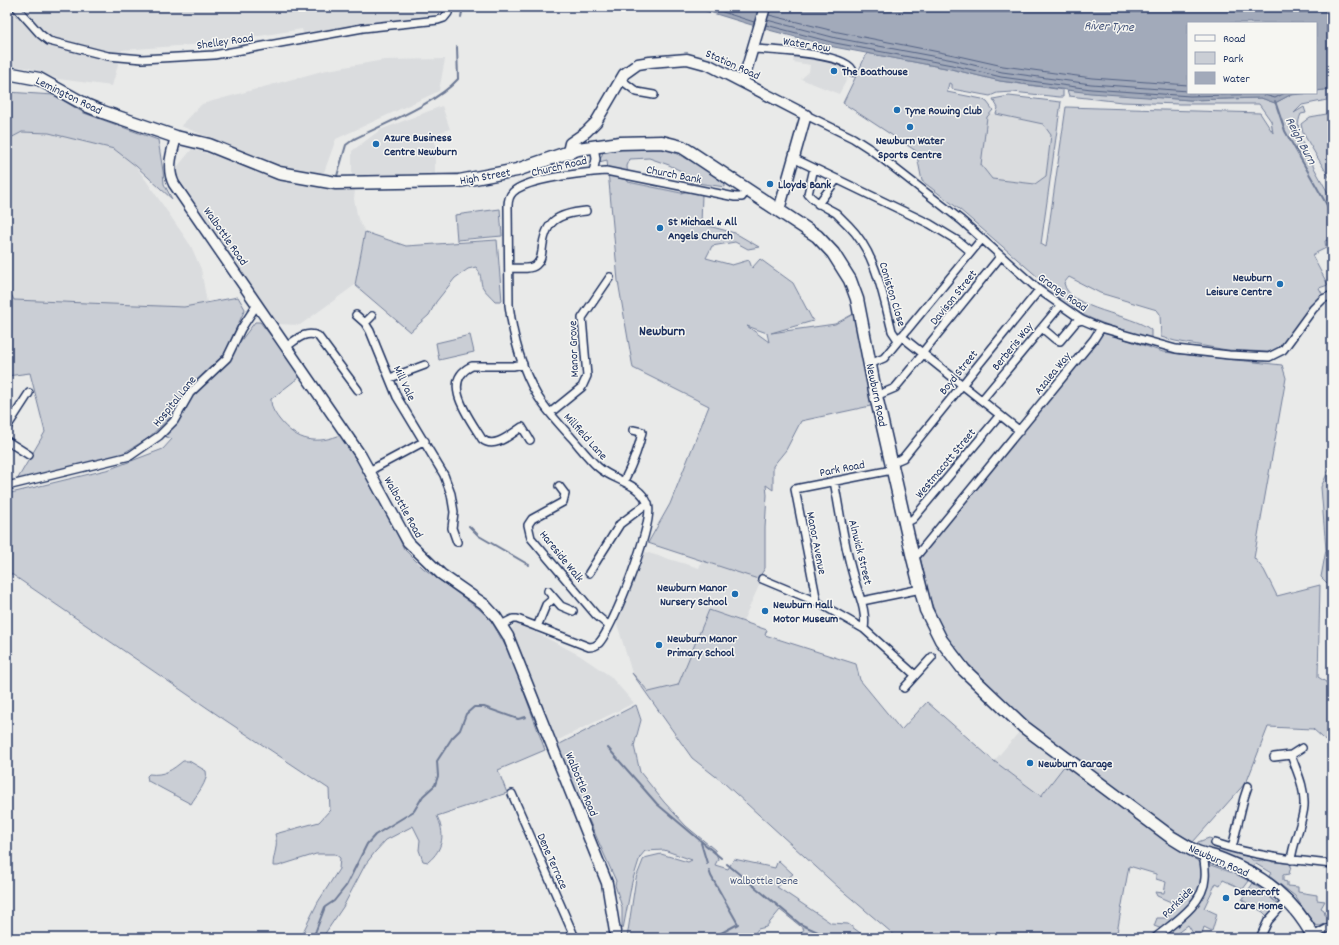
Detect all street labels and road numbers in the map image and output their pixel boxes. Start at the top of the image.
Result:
street label: Shelley Road [196,30,255,55]
street label: Water Row [782,33,832,58]
street label: Station Road [702,46,762,85]
street label: Lemington Road [32,73,104,120]
street label: Church Road [530,153,589,182]
street label: Church Bank [645,162,703,189]
street label: High Street [459,165,512,190]
street label: Walbottle Road [198,204,251,270]
street label: Coniston Close [874,260,909,329]
street label: Davison Street [927,266,982,329]
street label: Grange Road [1034,270,1091,317]
street label: Berberis Way [988,318,1039,375]
street label: Manor Grove [565,320,584,378]
street label: Boyd Street [936,346,983,399]
street label: Azalea Way [1031,348,1076,399]
street label: Newburn Road [861,362,891,429]
street label: Mill Vale [388,363,419,404]
street label: Hospital Lane [149,373,201,431]
street label: Millfield Lane [559,410,611,464]
street label: Westmacott Street [912,425,981,503]
street label: Park Road [818,457,866,482]
street label: Walbottle Road [379,474,427,542]
street label: Manor Avenue [801,510,830,576]
street label: Alnwick Street [843,518,876,587]
street label: Hareside Walk [534,527,587,587]
street label: Walbottle Road [560,750,601,819]
street label: Dene Terrace [532,831,572,892]
street label: Newburn Road [1185,840,1251,882]
street label: Parkside [1158,883,1198,923]

